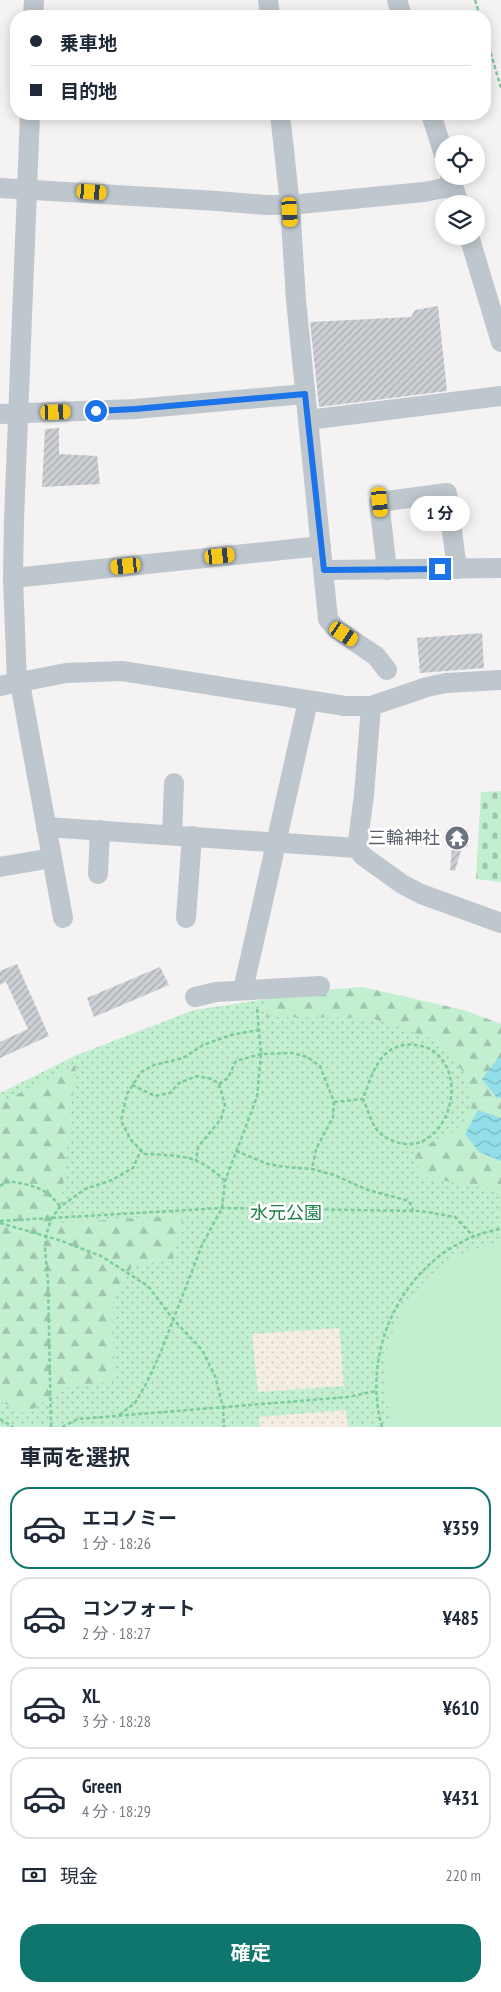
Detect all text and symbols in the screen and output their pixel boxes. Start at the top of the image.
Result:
text: 乗車地 [60,31,117,55]
text: 目的地 [60,79,117,103]
map controls [435,135,485,245]
button: locate [435,135,485,185]
car [76,183,107,201]
button: layers [435,195,485,245]
car [281,197,298,227]
route start [85,400,107,422]
car [40,404,71,420]
car [370,486,389,518]
callout: 1 分 [410,496,470,532]
text: 1 分 [427,503,453,523]
car [204,547,235,565]
car [110,557,141,575]
route end [429,558,451,580]
car [327,619,360,649]
temple icon: 三輪神社 [444,825,470,851]
place label: 三輪神社 [368,826,440,849]
park label: 水元公園 [250,1201,322,1224]
text: 車両を選択 [20,1443,130,1471]
icon: car [22,1506,67,1551]
text: エコノミー [82,1506,177,1530]
text: ¥359 [443,1516,479,1540]
text: 1 分 · 18:26 [82,1533,151,1553]
icon: car [22,1596,67,1641]
text: コンフォート [82,1596,195,1620]
text: ¥485 [443,1606,479,1630]
text: 2 分 · 18:27 [82,1623,151,1643]
text: XL [82,1684,100,1708]
icon: car [22,1686,67,1731]
text: ¥610 [443,1696,479,1720]
text: 3 分 · 18:28 [82,1711,151,1731]
text: Green [82,1774,122,1798]
icon: car [22,1776,67,1821]
text: ¥431 [443,1786,479,1810]
text: 4 分 · 18:29 [82,1801,151,1821]
icon: cash [20,1861,48,1889]
text: 現金 [60,1864,98,1888]
text: 220 m [446,1865,481,1885]
button: 確定 [20,1924,481,1982]

